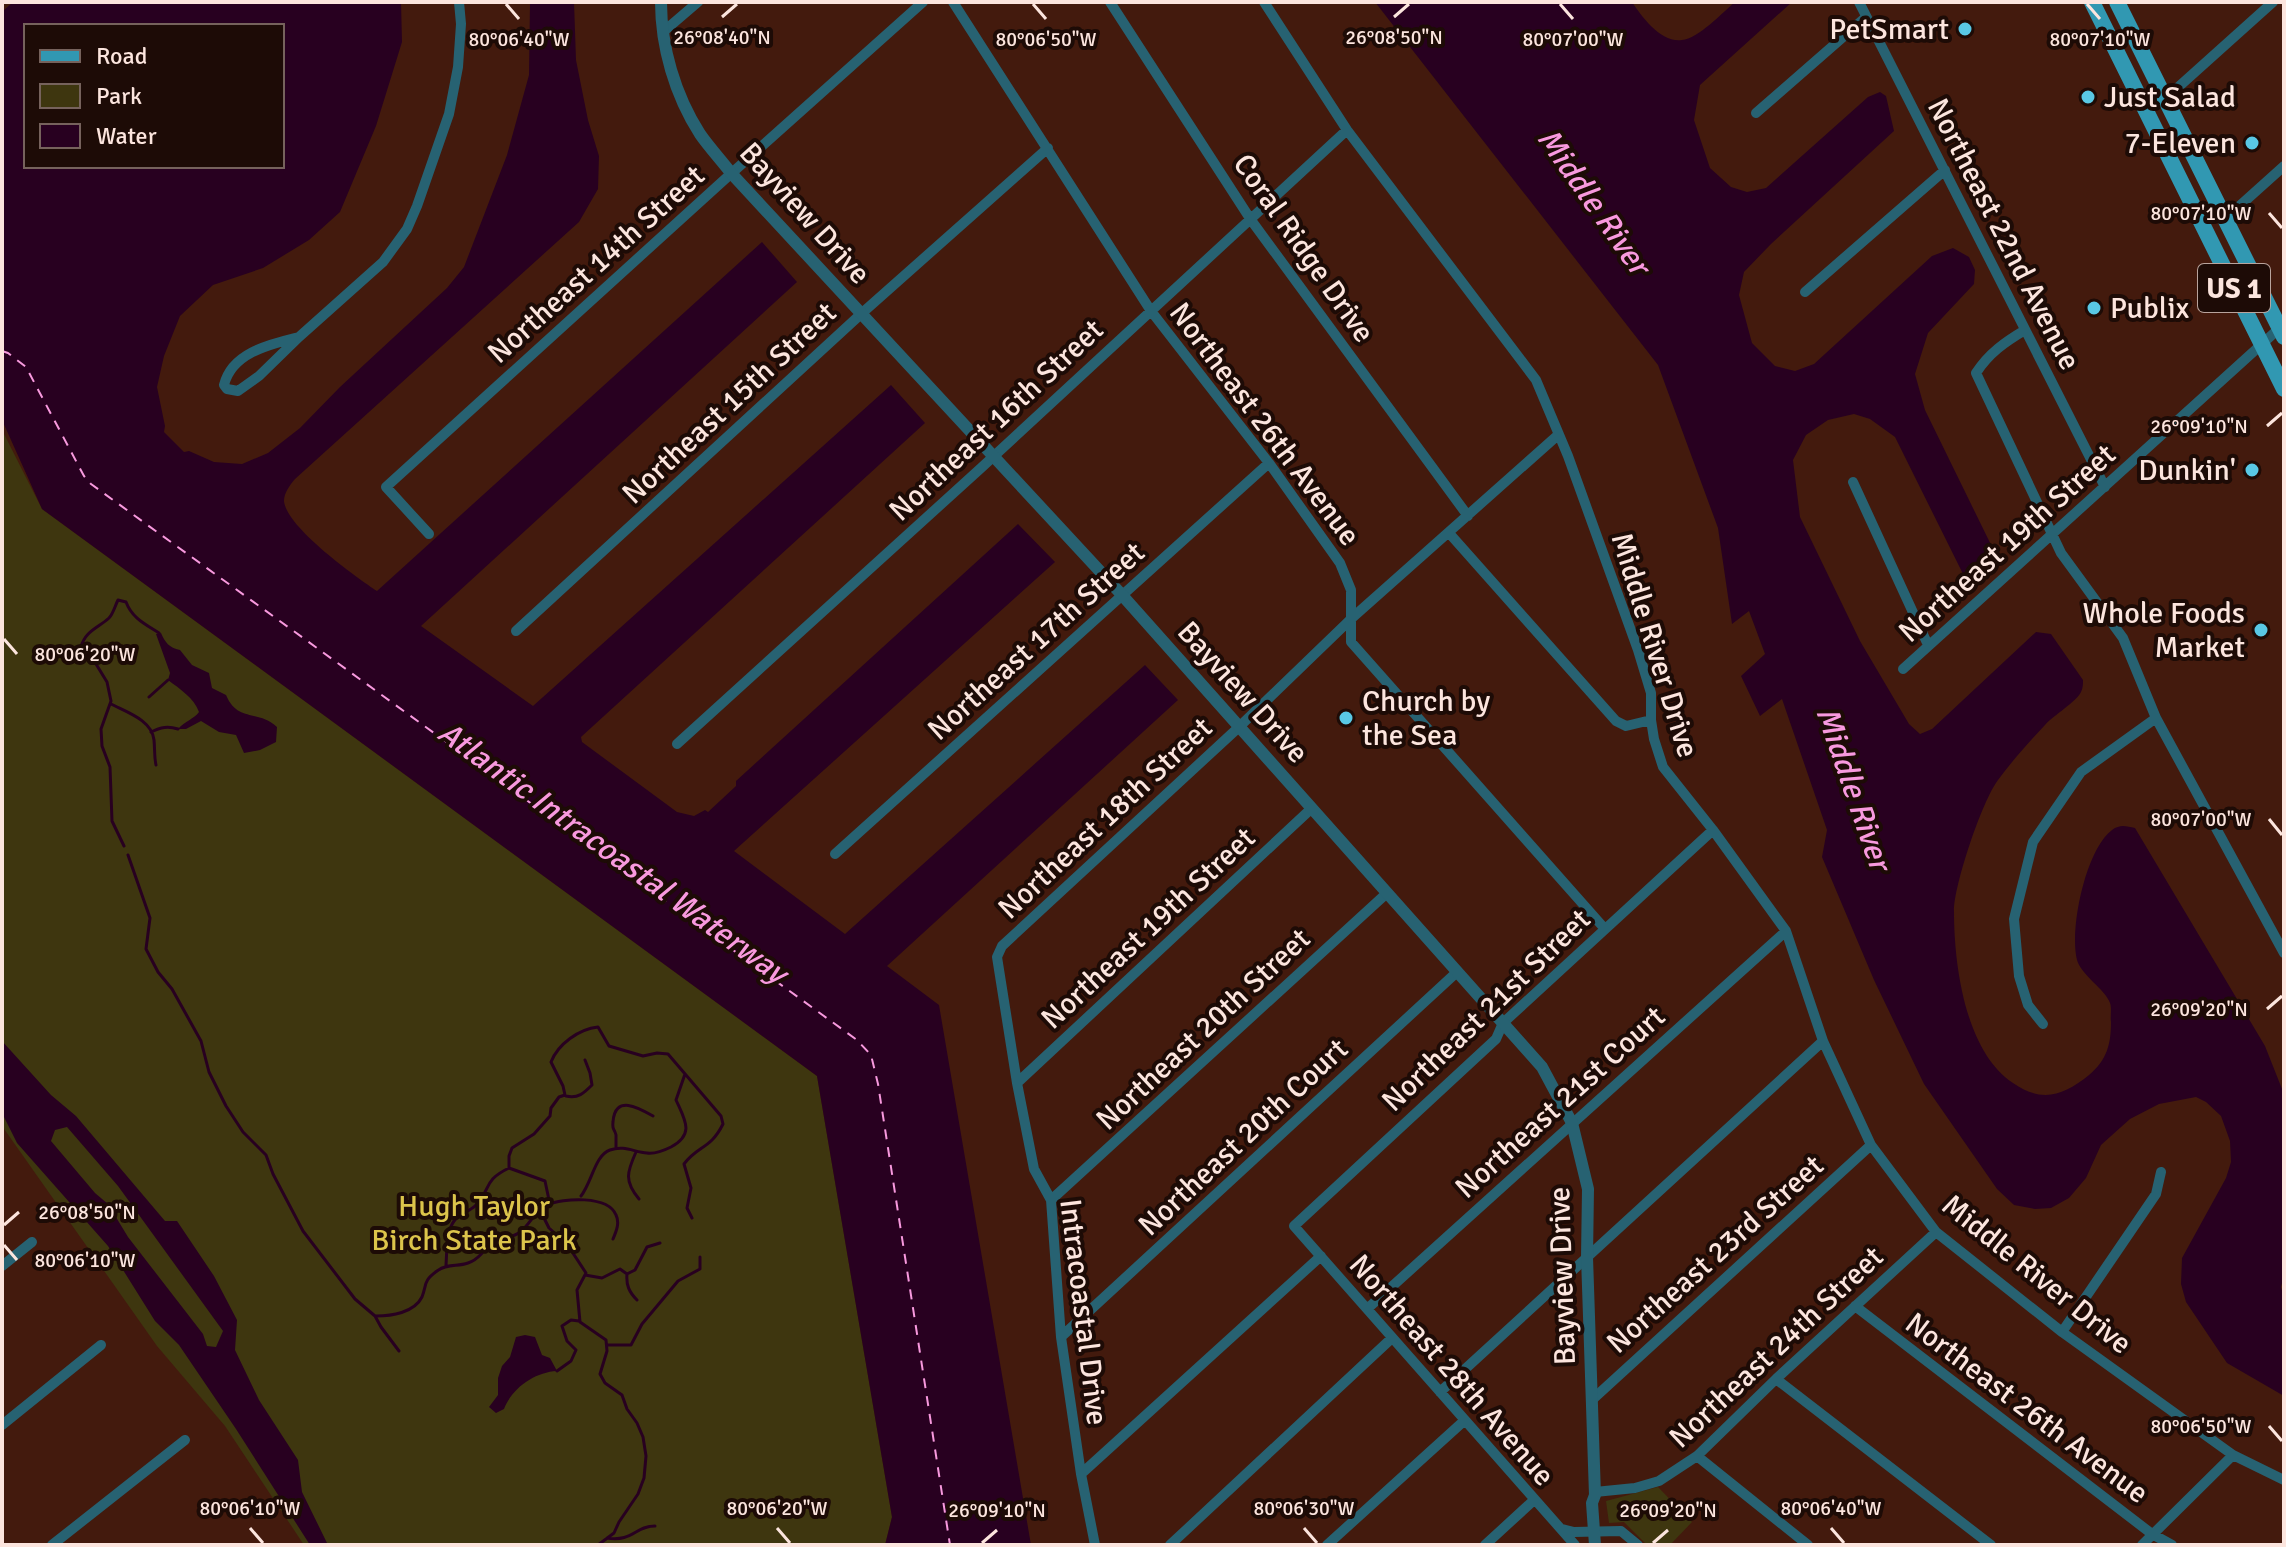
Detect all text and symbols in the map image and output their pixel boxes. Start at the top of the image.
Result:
place label: PetSmart [1829,11,1949,48]
marker: PetSmart [1956,20,1974,38]
legend [24,24,284,168]
text: 26°08'40"N [673,25,771,50]
text: 26°08'50"N [1345,25,1443,50]
text: 80°06'40"W [468,27,570,52]
text: 80°06'50"W [995,27,1097,52]
text: 80°07'00"W [1522,27,1624,52]
text: 80°07'10"W [2049,27,2151,52]
text: Road [96,41,147,71]
place label: Just Salad [2104,79,2236,116]
text: Park [96,81,142,111]
marker: Just Salad [2079,88,2097,106]
street label: Northeast 22nd Avenue [1919,92,2088,376]
water label: Middle River [1529,120,1661,286]
text: Water [96,121,157,151]
place label: 7-Eleven [2125,125,2236,162]
marker: 7-Eleven [2243,134,2261,152]
street label: Bayview Drive [731,135,878,292]
street label: Coral Ridge Drive [1225,147,1382,350]
street label: Northeast 14th Street [480,157,712,371]
text: 80°07'10"W [2150,201,2252,226]
road number: US 1 [2198,264,2270,312]
place label: Publix [2110,290,2189,327]
street label: Northeast 15th Street [615,295,844,512]
street label: Northeast 26th Avenue [1161,296,1368,553]
marker: Publix [2085,299,2103,317]
street label: Northeast 16th Street [882,312,1111,529]
text: 26°09'10"N [2150,414,2248,439]
street label: Northeast 19th Street [1891,436,2123,650]
place label: Dunkin' [2138,452,2236,489]
marker: Dunkin' [2243,461,2261,479]
street label: Middle River Drive [1603,528,1706,762]
street label: Northeast 17th Street [920,534,1152,748]
place label: Whole Foods Market [2082,595,2245,666]
street label: Bayview Drive [1169,614,1316,771]
marker: Whole Foods Market [2252,621,2270,639]
text: 80°06'20"W [34,642,136,667]
place label: Church by the Sea [1362,683,1490,754]
water label: Middle River [1807,701,1901,879]
marker: Church by the Sea [1337,709,1355,727]
street label: Northeast 18th Street [991,710,1220,927]
water label: Atlantic Intracoastal Waterway [431,713,798,995]
text: 80°07'00"W [2150,807,2252,832]
street label: Northeast 19th Street [1034,820,1263,1037]
street label: Northeast 21st Street [1374,901,1598,1119]
street label: Northeast 20th Street [1089,921,1318,1138]
text: 26°09'20"N [2150,997,2248,1022]
street label: Northeast 21st Court [1448,998,1673,1206]
street label: Northeast 20th Court [1131,1031,1356,1244]
street label: Northeast 23rd Street [1599,1147,1831,1361]
street label: Bayview Drive [1541,1186,1584,1366]
street label: Middle River Drive [1934,1187,2139,1362]
park label: Hugh Taylor Birch State Park [371,1188,577,1259]
street label: Intracoastal Drive [1051,1197,1116,1427]
text: 26°08'50"N [38,1200,136,1225]
street label: Northeast 24th Street [1662,1239,1891,1456]
street label: Northeast 28th Avenue [1341,1247,1562,1494]
text: 80°06'10"W [34,1248,136,1273]
street label: Northeast 26th Avenue [1898,1305,2155,1512]
text: 80°06'50"W [2150,1414,2252,1439]
text: 80°06'10"W [199,1496,301,1521]
text: 80°06'20"W [726,1496,828,1521]
text: 80°06'30"W [1253,1496,1355,1521]
text: 80°06'40"W [1780,1496,1882,1521]
text: 26°09'10"N [948,1498,1046,1523]
text: 26°09'20"N [1619,1498,1717,1523]

